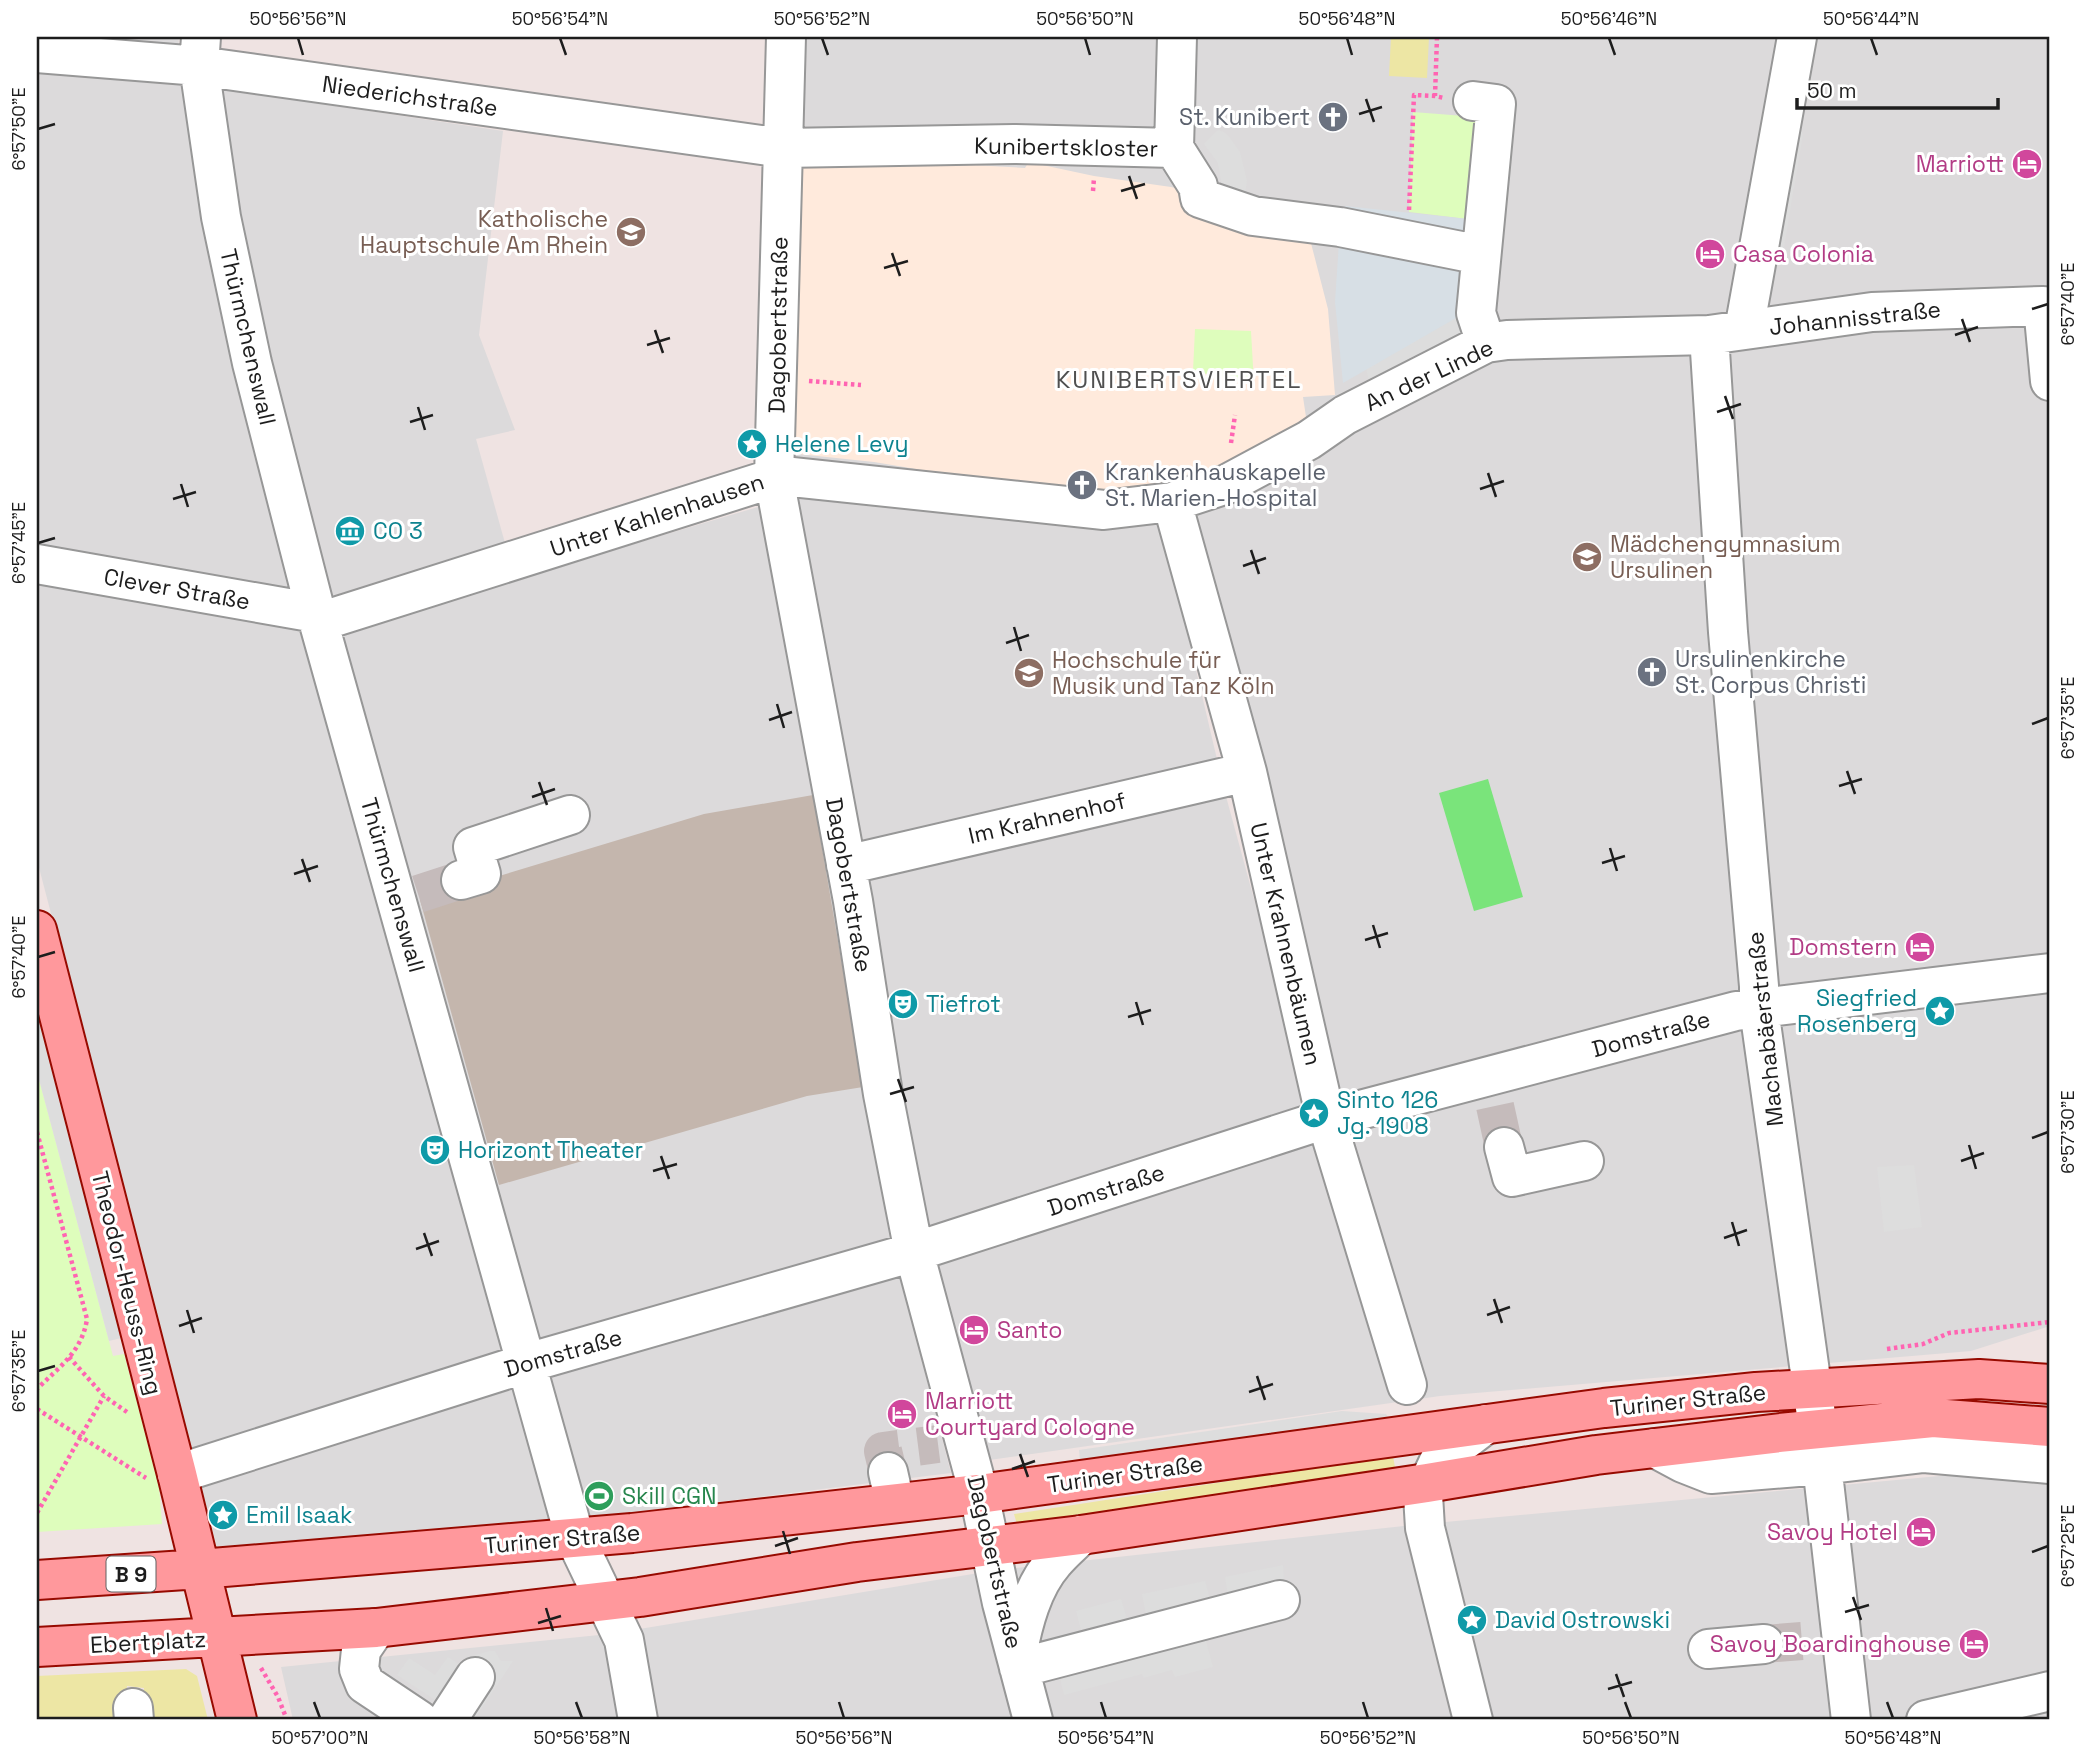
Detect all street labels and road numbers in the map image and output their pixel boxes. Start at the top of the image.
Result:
street label: Niederichstraße [320,69,500,123]
street label: Kunibertskloster [974,130,1158,164]
street label: Dagobertstraße [761,236,795,414]
street label: Thürmchenswall [213,246,283,428]
street label: Johannisstraße [1768,294,1942,342]
street label: An der Linde [1360,332,1498,418]
street label: Unter Kahlenhausen [546,466,768,564]
street label: Clever Straße [102,561,252,617]
street label: Im Krahnenhof [965,785,1129,851]
street label: Thürmchenswall [354,794,432,976]
street label: Dagobertstraße [819,795,879,975]
street label: Unter Krahnenbäumen [1243,820,1329,1068]
street label: Machabäerstraße [1740,930,1790,1128]
street label: Domstraße [1589,1004,1713,1064]
street label: Domstraße [1044,1157,1168,1223]
street label: Theodor-Heuss-Ring [85,1168,169,1398]
street label: Domstraße [501,1322,625,1384]
street label: Turiner Straße [1609,1377,1767,1423]
street label: Turiner Straße [1045,1448,1205,1500]
street label: Dagobertstraße [960,1472,1030,1652]
street label: Turiner Straße [483,1517,641,1561]
road number: B 9 [106,1556,156,1592]
street label: Ebertplatz [89,1624,207,1660]

